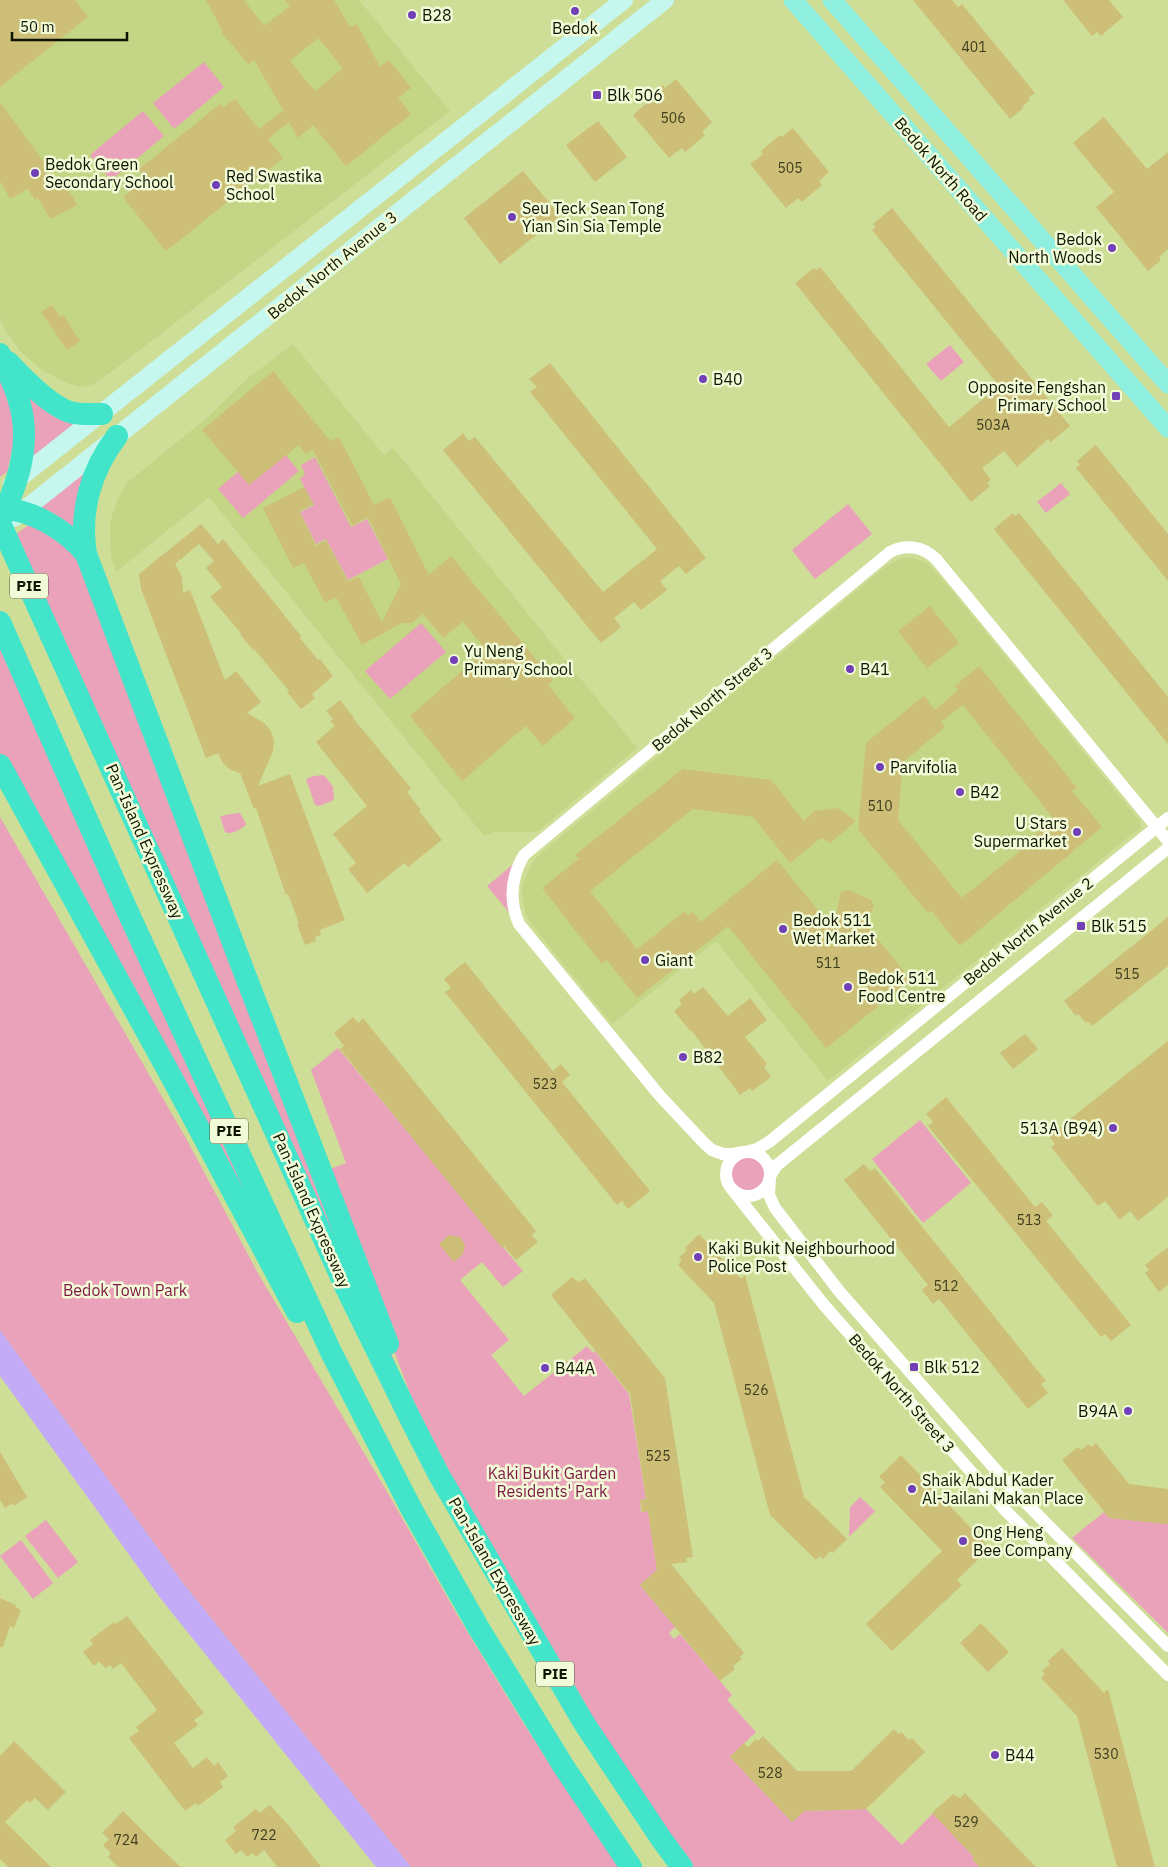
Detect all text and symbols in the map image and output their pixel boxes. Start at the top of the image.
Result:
place label: B28 [422,5,452,25]
marker: Bedok [569,5,581,17]
marker: B28 [406,9,418,21]
scale bar [12,10,128,42]
text: 50 m [20,17,55,36]
place label: Bedok [552,18,599,38]
house number: 401 [961,38,987,56]
place label: Blk 506 [607,85,663,105]
marker: Blk 506 [591,89,603,101]
house number: 506 [660,109,686,127]
street label: Bedok North Road [890,113,992,225]
place label: Bedok Green Secondary School [45,154,173,192]
house number: 505 [777,159,803,177]
place label: Red Swastika School [226,166,322,204]
marker: Bedok Green Secondary School [29,167,41,179]
marker: Red Swastika School [210,179,222,191]
place label: Seu Teck Sean Tong Yian Sin Sia Temple [522,198,665,236]
street label: Bedok North Avenue 3 [263,207,401,323]
marker: Seu Teck Sean Tong Yian Sin Sia Temple [506,211,518,223]
place label: Bedok North Woods [1008,229,1103,267]
marker: Bedok North Woods [1106,242,1118,254]
place label: B40 [713,369,743,389]
marker: B40 [697,373,709,385]
place label: Opposite Fengshan Primary School [968,377,1106,415]
marker: Opposite Fengshan Primary School [1110,390,1122,402]
house number: 503A [976,416,1010,434]
road number: PIE [10,574,48,598]
place label: Yu Neng Primary School [464,641,572,679]
street label: Bedok North Street 3 [647,643,777,755]
marker: Yu Neng Primary School [448,654,460,666]
place label: B41 [860,659,890,679]
marker: B41 [844,663,856,675]
place label: Parvifolia [890,757,957,777]
street label: Pan-Island Expressway [102,760,188,922]
marker: Parvifolia [874,761,886,773]
place label: B42 [970,782,1000,802]
marker: B42 [954,786,966,798]
house number: 510 [867,797,893,815]
place label: U Stars Supermarket [974,813,1067,851]
marker: U Stars Supermarket [1071,826,1083,838]
street label: Bedok North Avenue 2 [959,873,1097,989]
place label: Bedok 511 Wet Market [793,910,875,948]
place label: Blk 515 [1091,916,1147,936]
marker: Blk 515 [1075,920,1087,932]
marker: Bedok 511 Wet Market [777,923,789,935]
place label: Giant [655,950,693,970]
marker: Giant [639,954,651,966]
house number: 511 [815,954,841,972]
house number: 515 [1114,965,1140,983]
place label: Bedok 511 Food Centre [858,968,946,1006]
marker: Bedok 511 Food Centre [842,981,854,993]
place label: B82 [693,1047,723,1067]
marker: B82 [677,1051,689,1063]
house number: 523 [532,1075,558,1093]
road number: PIE [210,1118,248,1144]
place label: 513A (B94) [1020,1118,1103,1138]
marker: 513A (B94) [1107,1122,1119,1134]
street label: Pan-Island Expressway [269,1129,355,1291]
house number: 513 [1016,1211,1042,1229]
place label: Kaki Bukit Neighbourhood Police Post [708,1238,895,1276]
marker: Kaki Bukit Neighbourhood Police Post [692,1251,704,1263]
house number: 512 [933,1277,959,1295]
park label: Bedok Town Park [63,1280,188,1300]
street label: Bedok North Street 3 [845,1329,959,1457]
place label: Blk 512 [924,1357,980,1377]
place label: B44A [555,1358,595,1378]
marker: Blk 512 [908,1361,920,1373]
marker: B44A [539,1362,551,1374]
house number: 526 [743,1381,769,1399]
place label: B94A [1078,1401,1118,1421]
marker: B94A [1122,1405,1134,1417]
house number: 525 [645,1447,671,1465]
park label: Kaki Bukit Garden Residents' Park [488,1463,616,1501]
place label: Shaik Abdul Kader Al-Jailani Makan Place [922,1470,1084,1508]
marker: Shaik Abdul Kader Al-Jailani Makan Place [906,1483,918,1495]
street label: Pan-Island Expressway [444,1493,546,1649]
place label: Ong Heng Bee Company [973,1522,1072,1560]
marker: Ong Heng Bee Company [957,1535,969,1547]
road number: PIE [536,1662,574,1686]
place label: B44 [1005,1745,1035,1765]
house number: 530 [1093,1745,1119,1763]
marker: B44 [989,1749,1001,1761]
house number: 528 [757,1764,783,1782]
house number: 529 [953,1813,979,1831]
house number: 722 [251,1826,277,1844]
house number: 724 [113,1831,139,1849]

